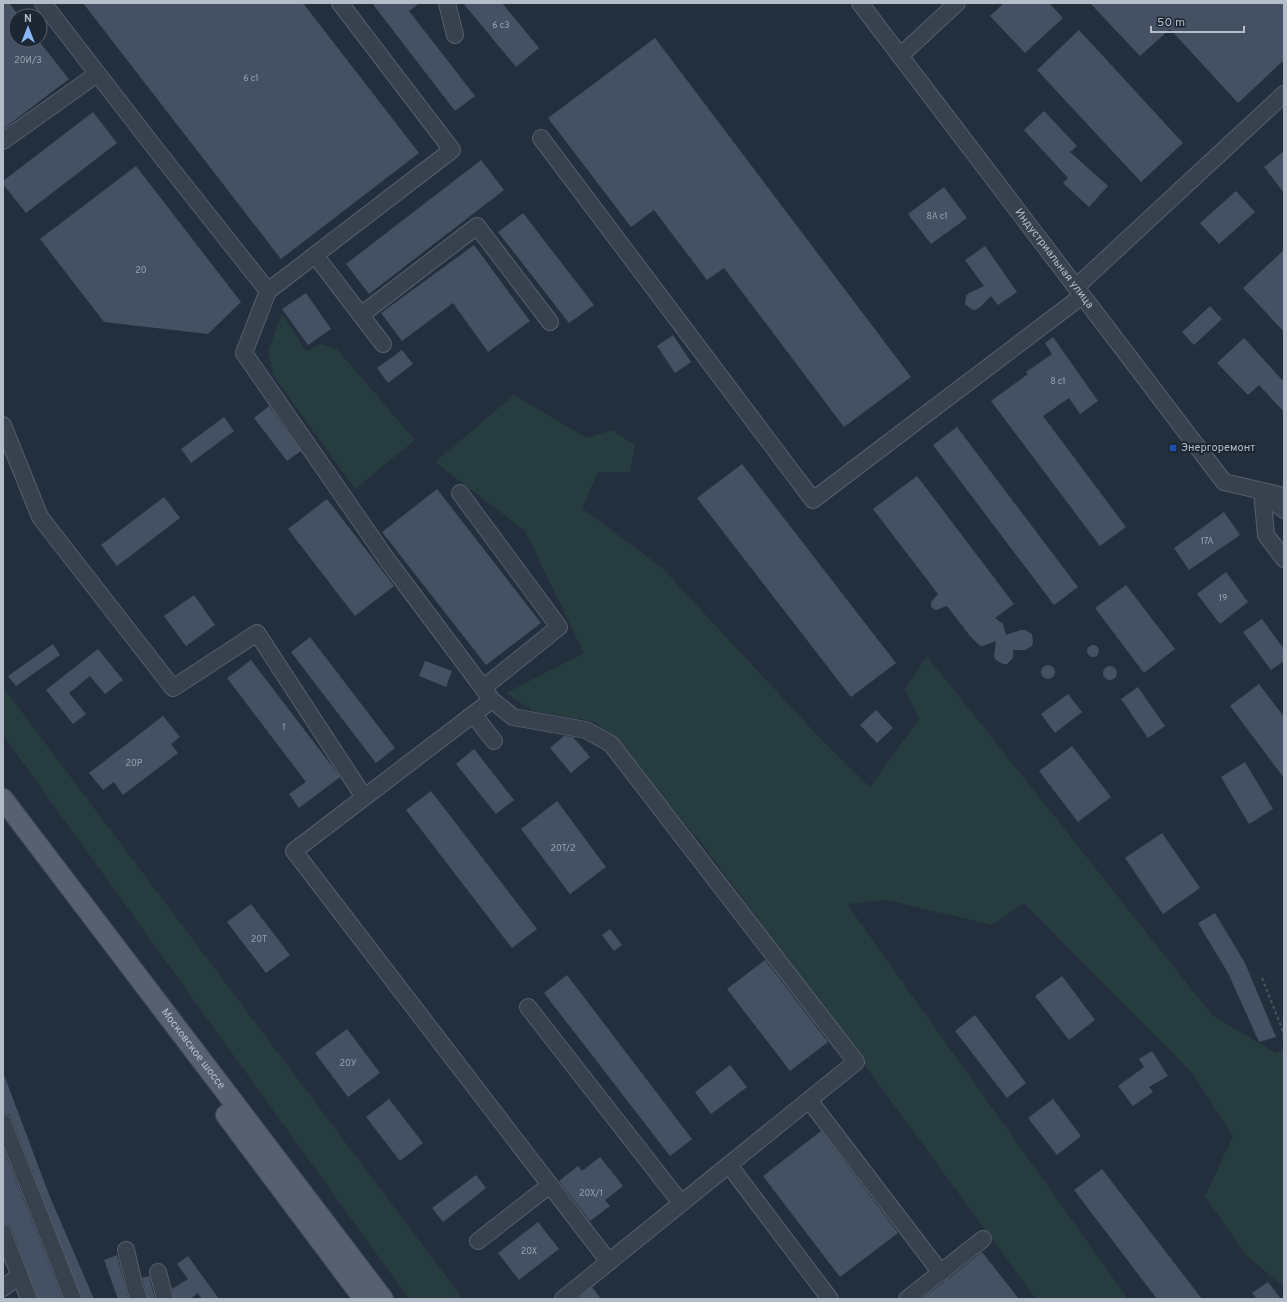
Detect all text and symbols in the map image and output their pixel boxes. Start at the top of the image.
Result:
north arrow [8,8,48,48]
scale bar [1151,8,1244,34]
text: N [24,12,32,26]
text: 50 m [1157,15,1185,31]
house number: 6 с3 [492,20,510,31]
house number: 20И/3 [14,55,42,66]
house number: 6 с1 [243,73,259,84]
street label: Индустриальная улица [1012,206,1097,312]
house number: 8А с1 [926,211,948,222]
house number: 20 [135,265,147,276]
house number: 8 с1 [1050,376,1066,387]
place label: Энергоремонт [1181,441,1255,455]
marker: Энергоремонт [1168,443,1178,453]
house number: 17А [1200,536,1214,547]
house number: 19 [1219,593,1227,604]
house number: 1 [282,722,286,733]
house number: 20Р [126,758,143,769]
house number: 20Т/2 [550,843,576,854]
house number: 20Т [251,934,267,945]
street label: Московское шоссе [158,1006,228,1092]
house number: 20У [339,1058,357,1069]
house number: 20Х/1 [579,1188,603,1199]
house number: 20Х [521,1246,538,1257]

